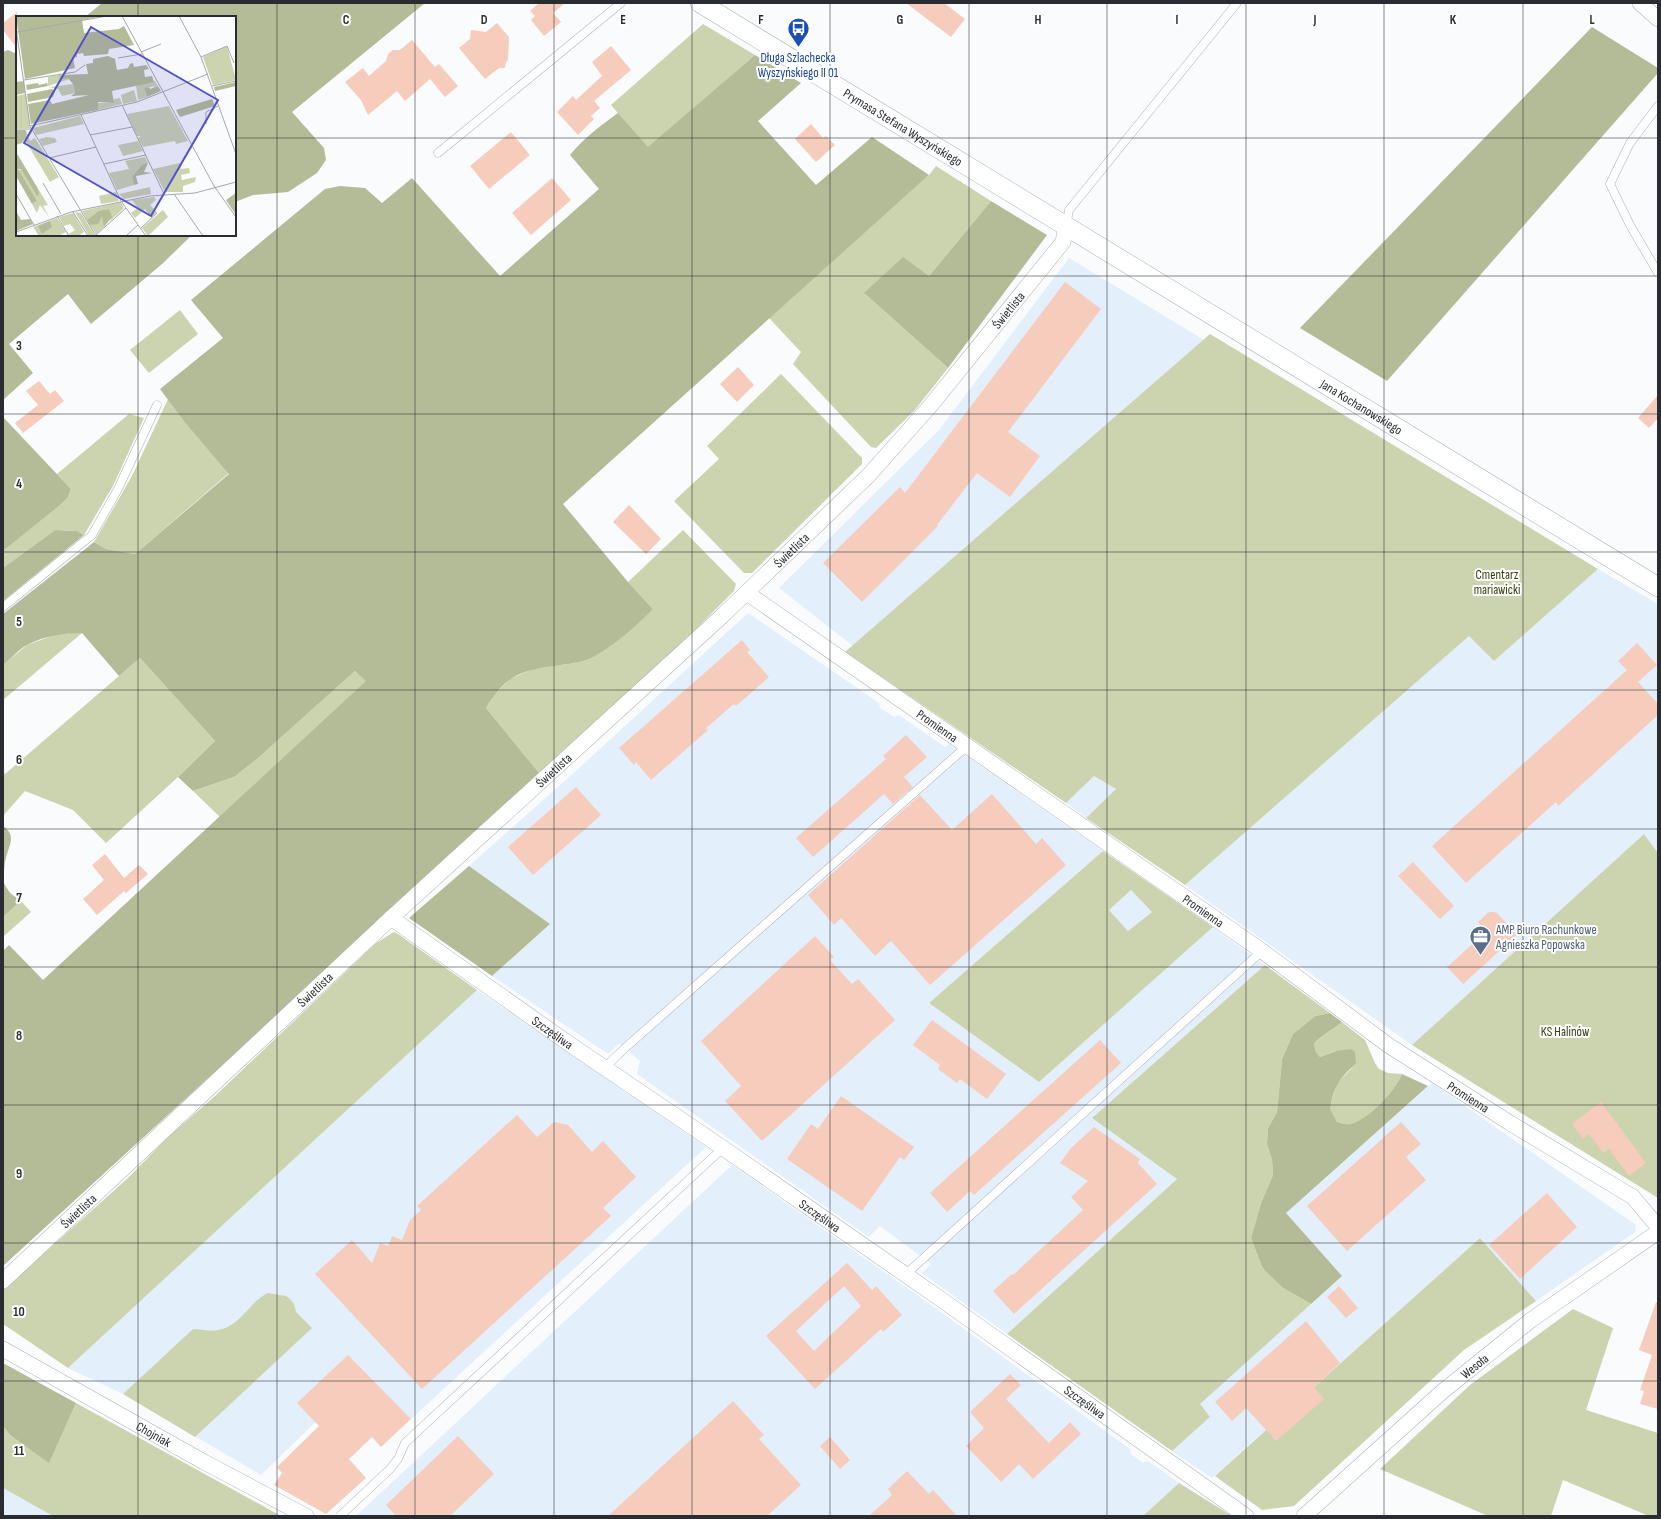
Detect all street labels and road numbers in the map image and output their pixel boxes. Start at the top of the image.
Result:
street label: Prymasa Stefana Wyszyńskiego [840,85,965,170]
street label: Świetlista [989,289,1029,332]
street label: Jana Kochanowskiego [1316,376,1405,438]
street label: Świetlista [771,530,813,571]
street label: Promienna [913,706,961,746]
street label: Świetlista [533,750,575,791]
street label: Promienna [1179,891,1227,931]
street label: Świetlista [294,969,337,1011]
street label: Szczęśliwa [528,1013,576,1053]
street label: Promienna [1444,1078,1492,1117]
street label: Świetlista [58,1191,100,1232]
street label: Szczęśliwa [796,1196,843,1236]
street label: Wesoła [1458,1351,1492,1383]
street label: Szczęśliwa [1061,1382,1108,1423]
street label: Chojniak [133,1418,174,1451]

